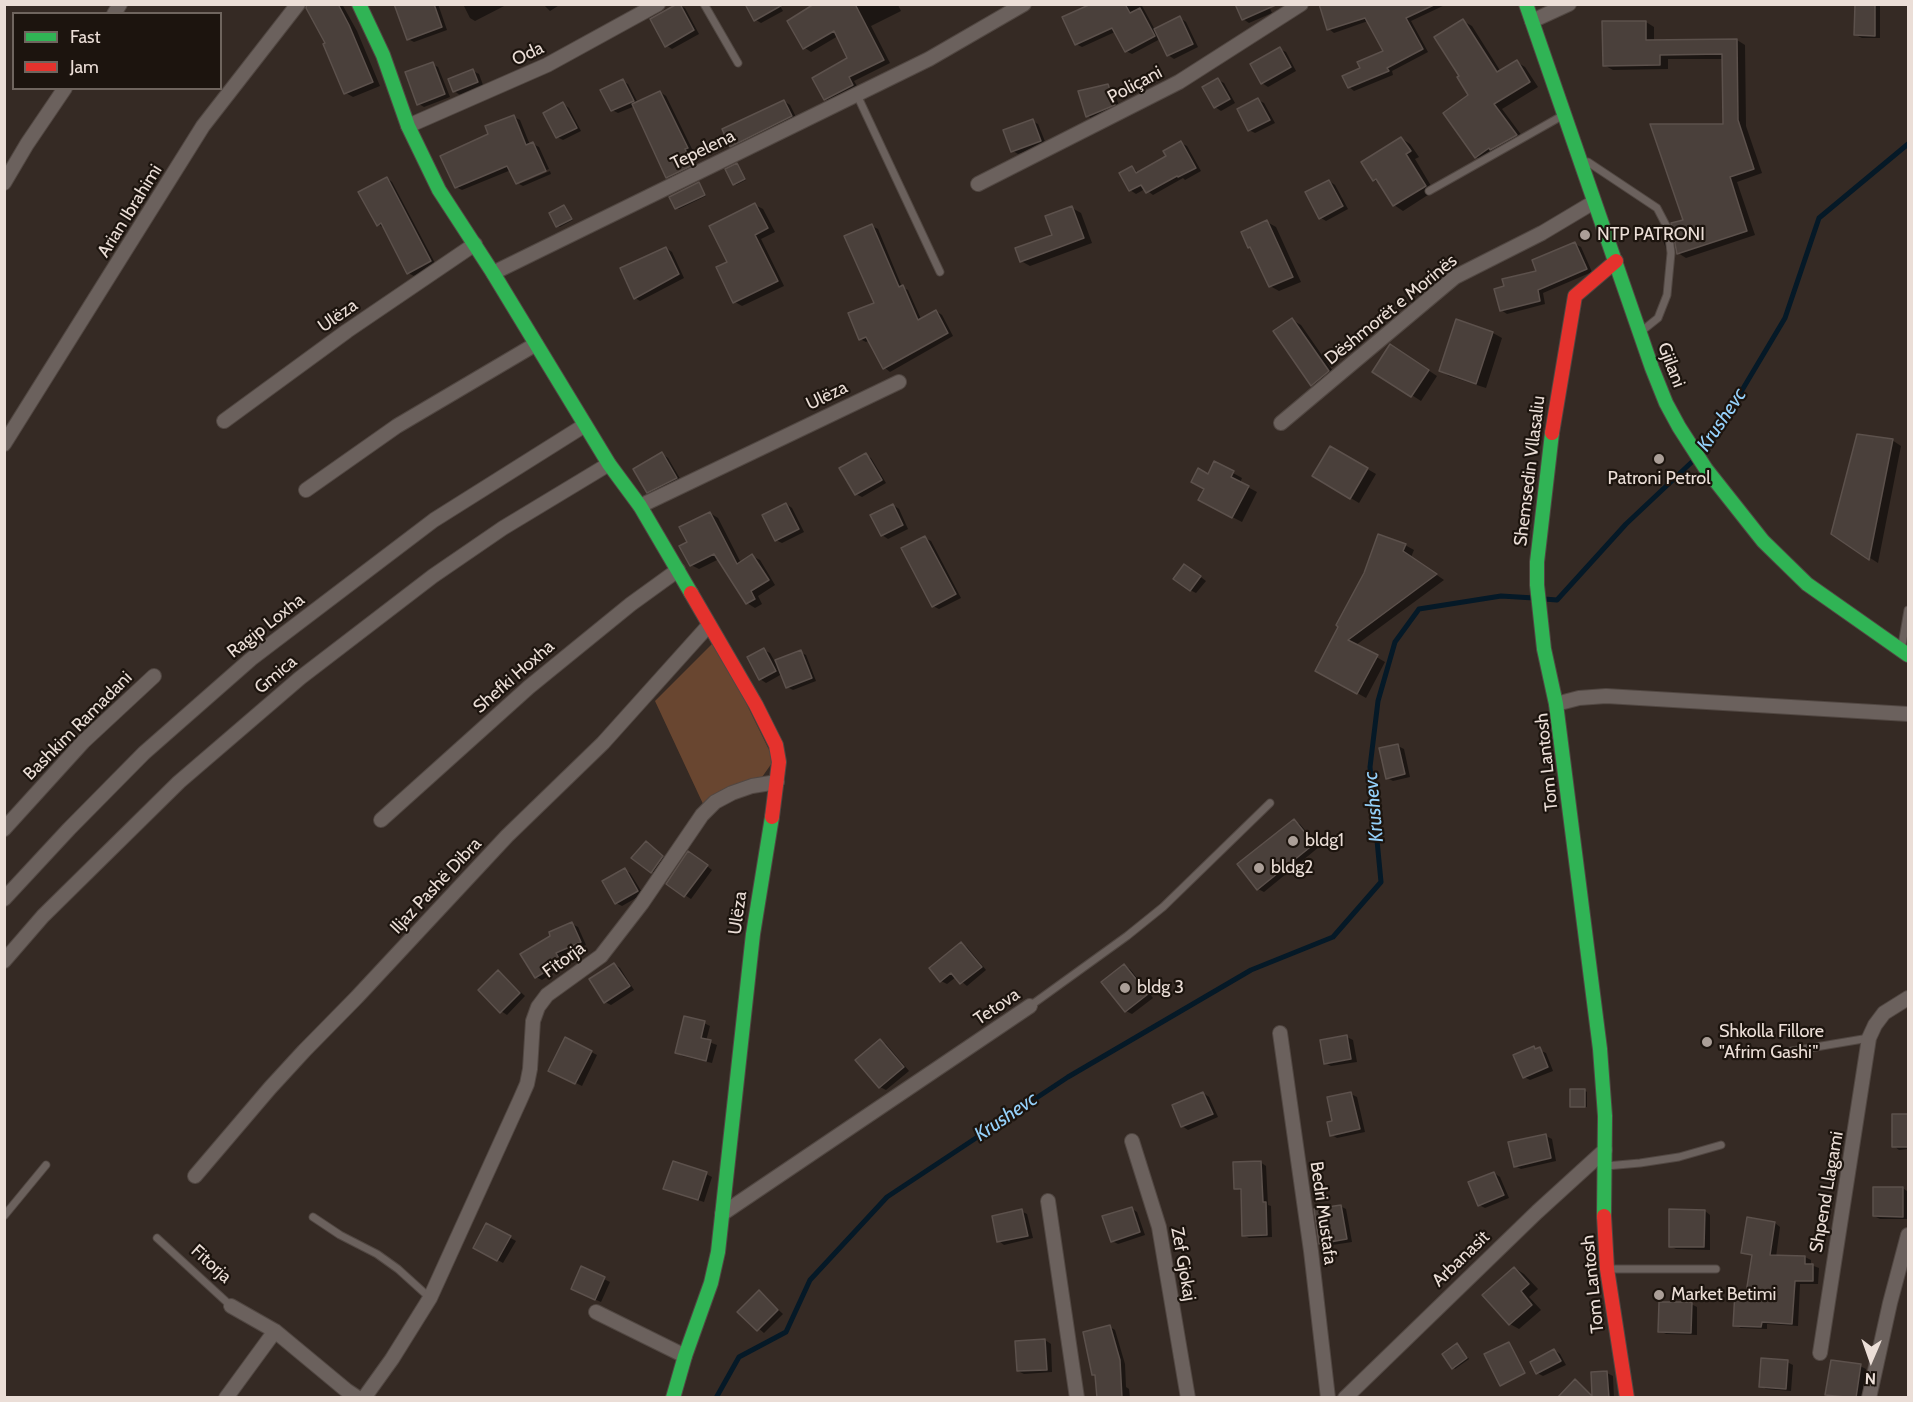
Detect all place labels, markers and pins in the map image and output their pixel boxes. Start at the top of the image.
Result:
place label: NTP PATRONI [1597,224,1705,246]
marker: NTP PATRONI [1578,228,1592,242]
marker: Patroni Petrol [1652,452,1666,466]
place label: Patroni Petrol [1608,468,1710,490]
place label: bldg1 [1305,830,1344,852]
marker: bldg1 [1286,834,1300,848]
place label: bldg2 [1271,857,1314,879]
marker: bldg2 [1252,861,1266,875]
place label: bldg 3 [1137,977,1184,999]
marker: bldg 3 [1118,981,1132,995]
place label: Shkolla Fillore "Afrim Gashi" [1719,1021,1824,1064]
marker: Shkolla Fillore "Afrim Gashi" [1700,1035,1714,1049]
place label: Market Betimi [1671,1284,1776,1306]
marker: Market Betimi [1652,1288,1666,1302]

